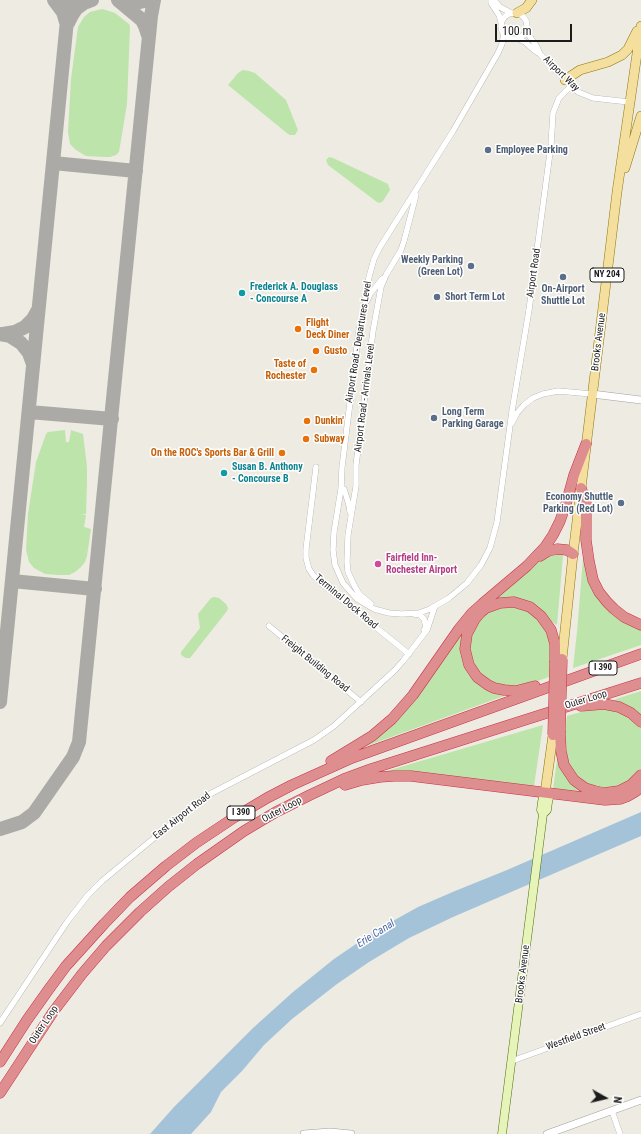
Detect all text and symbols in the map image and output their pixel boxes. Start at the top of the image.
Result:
scale bar [497,16,574,42]
text: 100 m [502,24,532,38]
street label: Airport Way [540,54,582,94]
place label: Employee Parking [496,144,568,156]
marker: Employee Parking [483,145,493,155]
street label: Airport Road [525,248,543,298]
place label: Weekly Parking (Green Lot) [401,254,463,278]
marker: Weekly Parking (Green Lot) [466,261,476,271]
road number: NY 204 [590,268,624,282]
marker: On-Airport Shuttle Lot [558,272,568,282]
street label: Airport Road - Departures Level [343,280,375,404]
place label: Frederick A. Douglass - Concourse A [250,281,338,304]
place label: On-Airport Shuttle Lot [541,283,585,306]
marker: Frederick A. Douglass - Concourse A [237,288,247,298]
place label: Short Term Lot [445,291,505,303]
marker: Short Term Lot [432,292,442,302]
street label: Brooks Avenue [589,312,609,372]
place label: Flight Deck Diner [306,317,349,340]
marker: Flight Deck Diner [293,324,303,334]
street label: Airport Road - Arrivals Level [352,343,378,453]
place label: Gusto [324,345,347,357]
marker: Gusto [311,346,321,356]
place label: Taste of Rochester [265,358,306,382]
marker: Taste of Rochester [309,365,319,375]
place label: Long Term Parking Garage [442,406,503,430]
marker: Long Term Parking Garage [429,413,439,423]
place label: Dunkin' [315,415,344,427]
marker: Dunkin' [302,416,312,426]
place label: Subway [314,433,345,445]
marker: Subway [301,434,311,444]
place label: On the ROC's Sports Bar & Grill [151,447,274,459]
marker: On the ROC's Sports Bar & Grill [277,448,287,458]
place label: Susan B. Anthony - Concourse B [232,461,303,484]
marker: Susan B. Anthony - Concourse B [219,468,229,478]
place label: Economy Shuttle Parking (Red Lot) [543,491,613,514]
marker: Economy Shuttle Parking (Red Lot) [616,498,626,508]
place label: Fairfield Inn- Rochester Airport [386,552,457,576]
marker: Fairfield Inn- Rochester Airport [373,559,383,569]
street label: Terminal Dock Road [312,572,380,632]
street label: Freight Building Road [279,633,351,695]
road number: I 390 [589,661,617,675]
street label: Outer Loop [563,688,609,712]
street label: East Airport Road [151,790,213,842]
street label: Outer Loop [260,794,304,826]
road number: I 390 [227,806,255,820]
water label: Erie Canal [355,917,397,951]
street label: Brooks Avenue [513,944,533,1004]
street label: Outer Loop [27,1004,61,1046]
street label: Westfield Street [545,1021,607,1053]
north arrow [585,1078,625,1118]
text: N [610,1095,624,1104]

